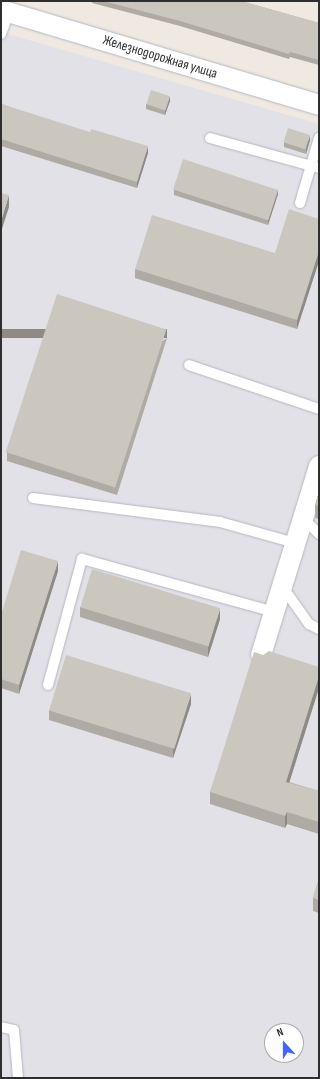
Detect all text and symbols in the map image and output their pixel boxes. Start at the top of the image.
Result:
street label: Железнодорожная улица [101,32,219,82]
north arrow [264,1023,304,1063]
text: N [275,1025,285,1039]

